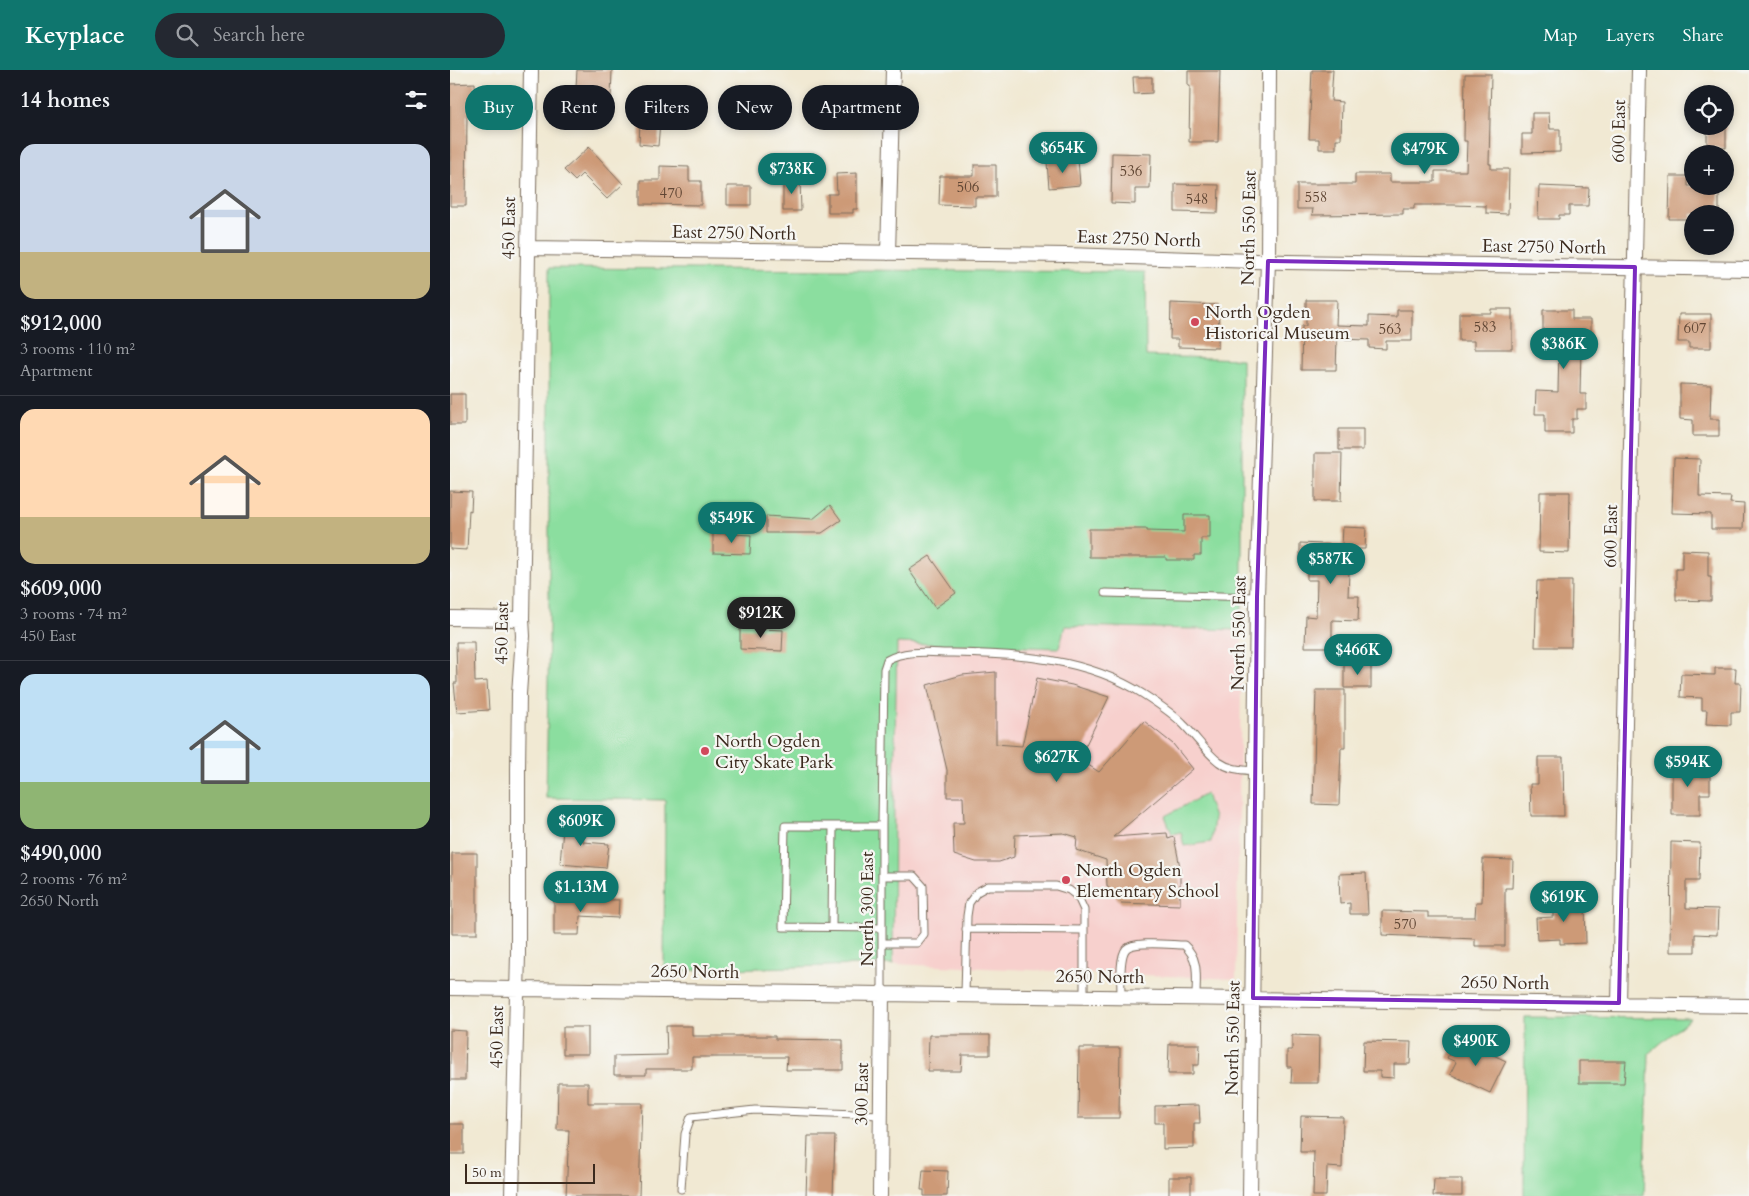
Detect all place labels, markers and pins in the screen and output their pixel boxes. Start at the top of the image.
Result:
pin: $654K [1028,132,1098,174]
pin: $479K [1390,132,1460,175]
pin: $738K [757,152,827,195]
place label: North Ogden Historical Museum [1205,300,1350,346]
marker: North Ogden Historical Museum [1189,316,1201,328]
pin: $386K [1529,328,1599,370]
pin: $549K [697,502,767,544]
pin: $587K [1296,542,1366,585]
pin: $912K [726,596,796,639]
pin: $466K [1323,634,1393,676]
place label: North Ogden City Skate Park [715,729,834,775]
pin: $627K [1022,740,1092,783]
marker: North Ogden City Skate Park [699,745,711,757]
pin: $594K [1653,746,1723,788]
pin: $609K [546,804,616,847]
place label: North Ogden Elementary School [1076,858,1219,904]
pin: $1.13M [540,870,622,913]
marker: North Ogden Elementary School [1060,874,1072,886]
pin: $619K [1529,880,1599,923]
pin: $490K [1441,1024,1511,1067]

